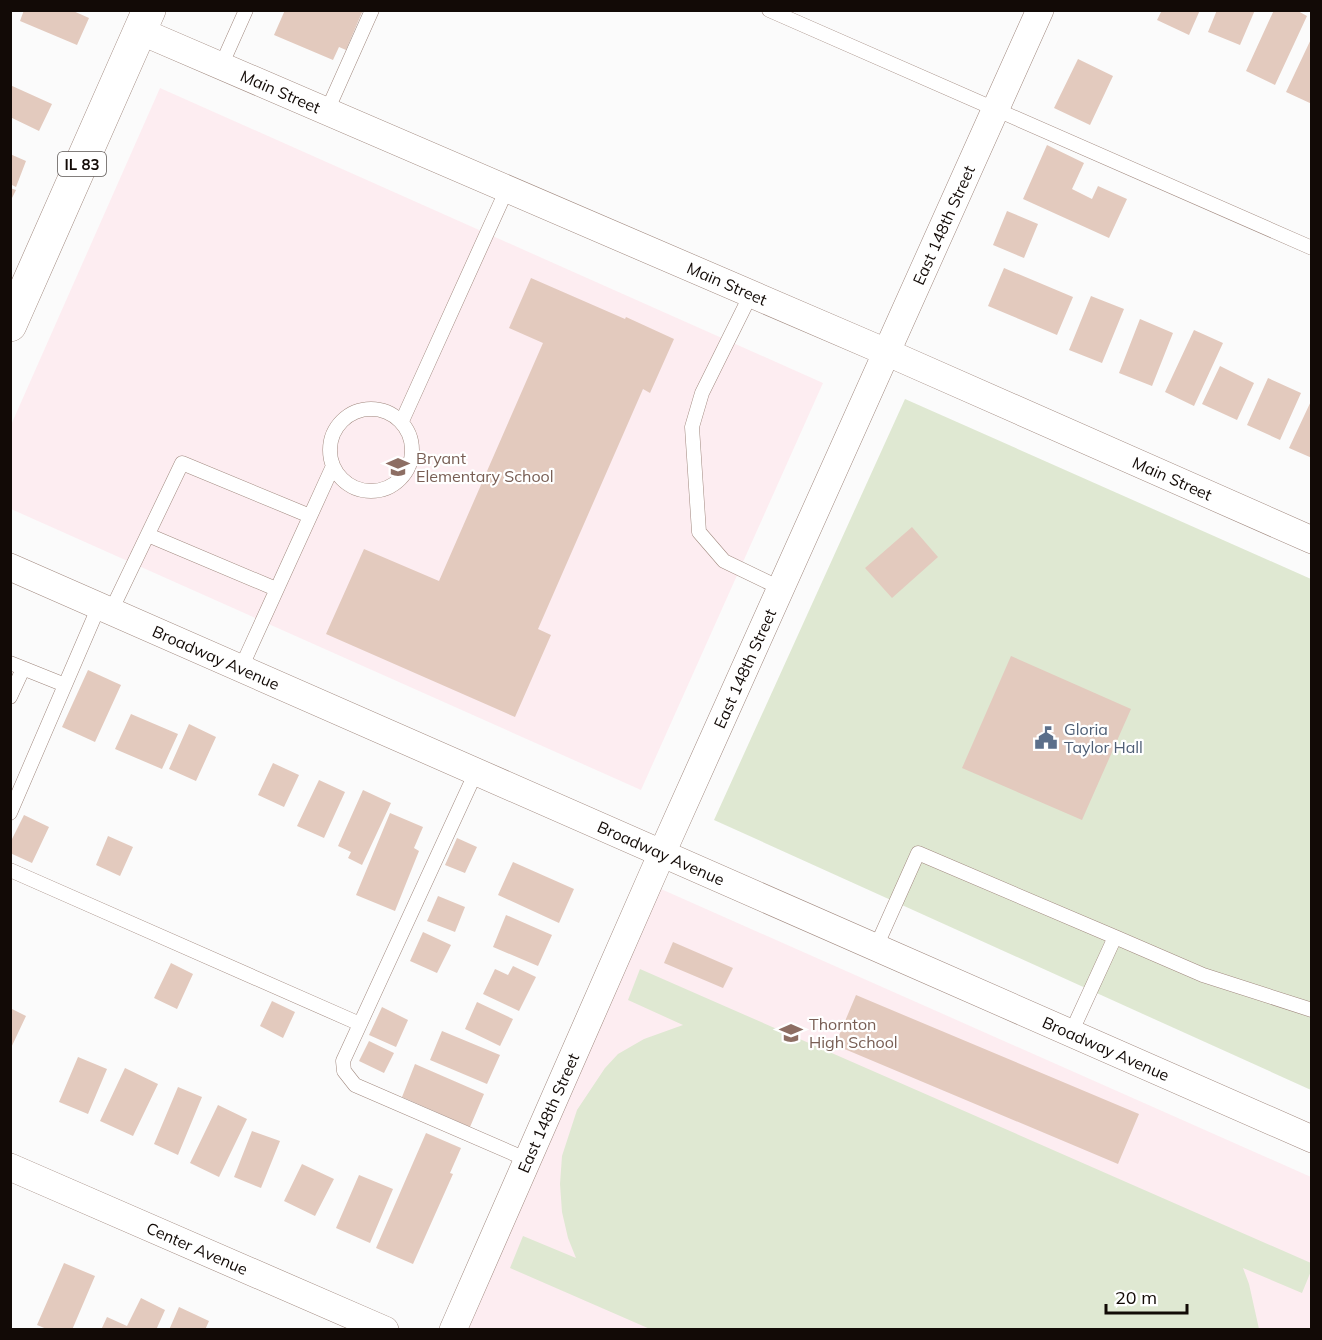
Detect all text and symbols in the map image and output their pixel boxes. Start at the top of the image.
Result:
street label: Main Street [238,65,324,118]
road number: IL 83 [58,152,106,176]
street label: East 148th Street [908,162,979,288]
street label: Main Street [684,258,770,310]
place label: Bryant Elementary School [416,448,554,486]
street label: Main Street [1129,452,1216,505]
school or university icon: Bryant Elementary School [385,454,411,480]
street label: East 148th Street [709,605,780,731]
street label: Broadway Avenue [149,621,283,694]
place label: Gloria Taylor Hall [1064,719,1143,757]
public building icon: Gloria Taylor Hall [1033,725,1059,751]
street label: Broadway Avenue [594,816,728,890]
street label: Broadway Avenue [1039,1012,1173,1085]
place label: Thornton High School [809,1014,898,1052]
school or university icon: Thornton High School [778,1020,804,1046]
street label: East 148th Street [513,1050,583,1176]
street label: Center Avenue [143,1218,251,1279]
scale bar [1106,1277,1187,1315]
text: 20 m [1115,1286,1157,1309]

